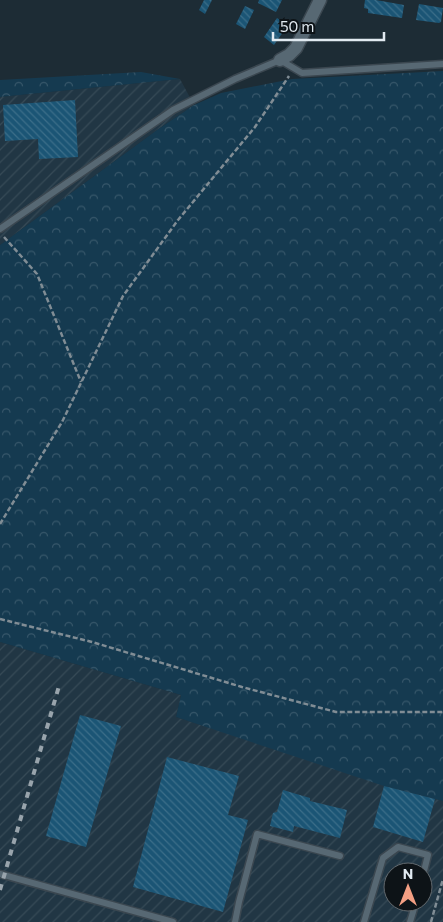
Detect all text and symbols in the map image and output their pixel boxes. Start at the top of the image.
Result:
scale bar [273,10,384,42]
text: 50 m [280,17,314,35]
north arrow [383,862,433,912]
text: N [403,865,413,882]

